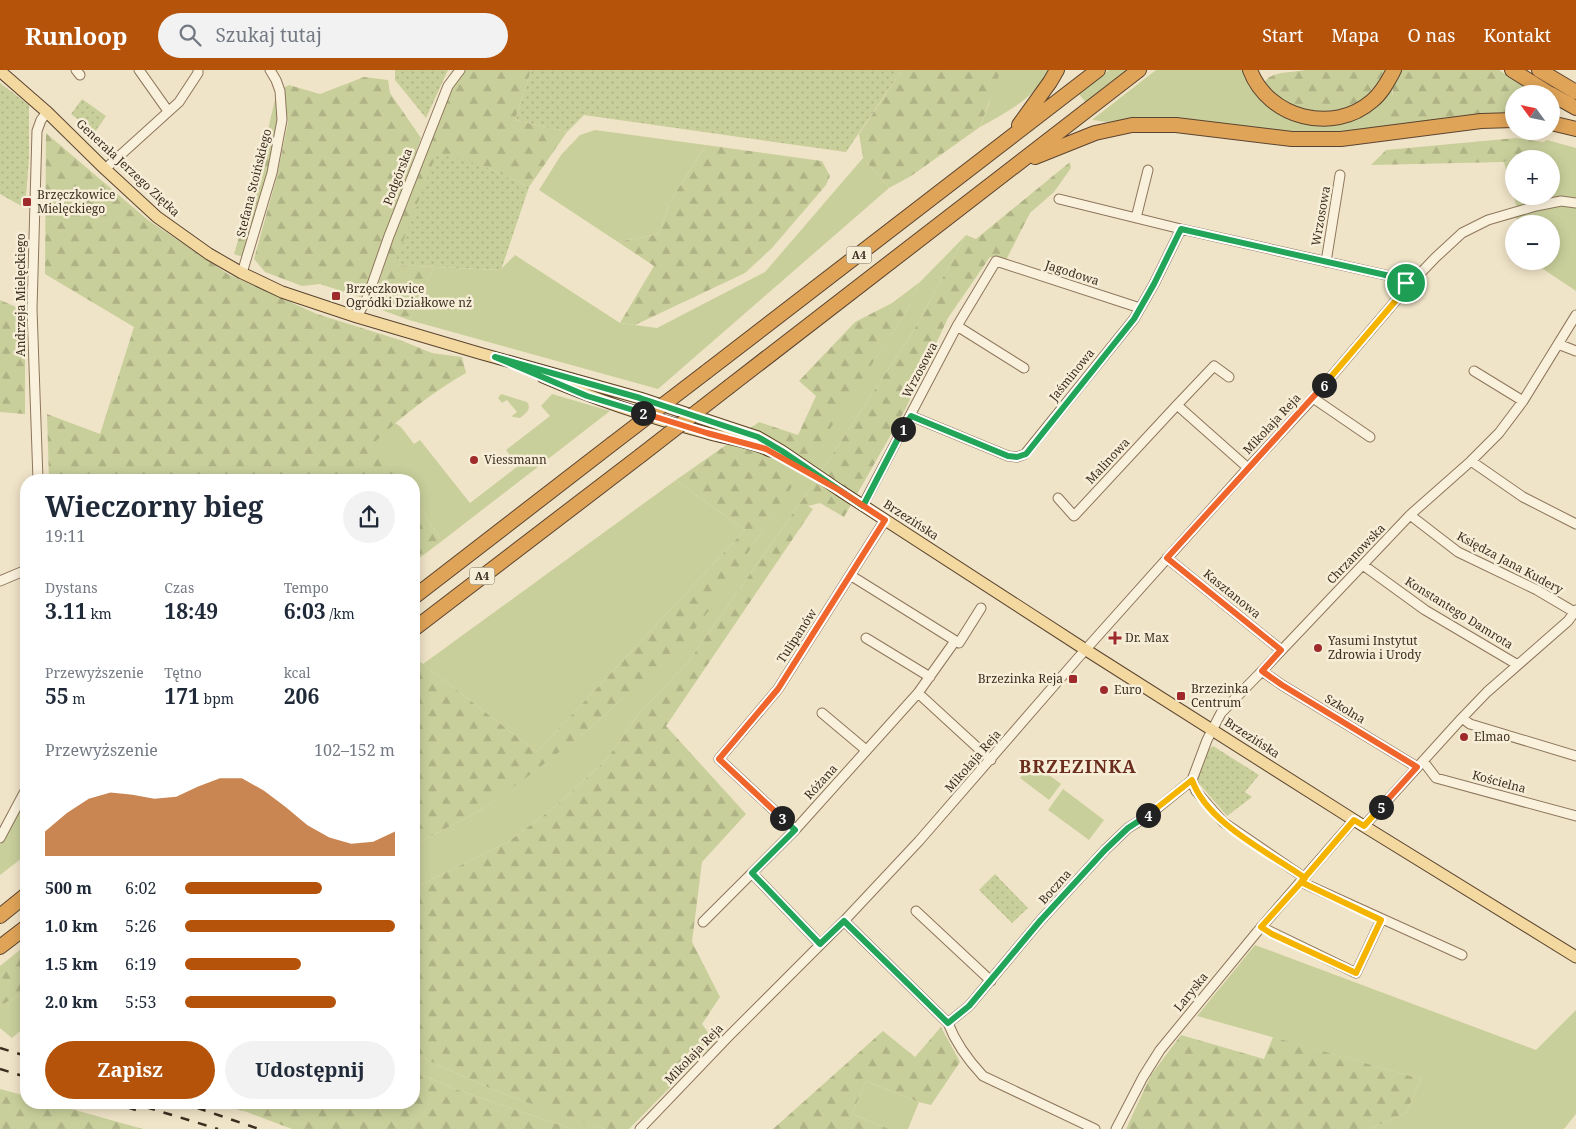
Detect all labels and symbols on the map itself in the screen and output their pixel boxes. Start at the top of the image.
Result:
north arrow [1505,85,1560,140]
street label: Generała Jerzego Ziętka [73,115,184,220]
street label: Stefana Stoińskiego [232,127,275,239]
street label: Podgórska [379,146,416,208]
street label: Wrzosowa [1307,184,1334,247]
place label: Brzęczkowice Mielęckiego [37,186,115,217]
marker: Brzęczkowice Mielęckiego [21,196,33,208]
street label: Andrzeja Mielęckiego [12,233,29,357]
road number: A4 [846,246,872,264]
street label: Jagodowa [1042,256,1102,289]
pin [1385,262,1427,304]
place label: Brzęczkowice Ogródki Działkowe nż [346,280,472,311]
marker: Brzęczkowice Ogródki Działkowe nż [330,290,342,302]
street label: Wrzosowa [898,339,941,401]
street label: Jaśminowa [1044,345,1098,405]
pin: 6 [1312,372,1336,398]
street label: Mikołaja Reja [1239,389,1304,458]
pin: 2 [630,400,656,426]
pin: 1 [890,416,916,442]
street label: Malinowa [1082,434,1134,487]
place label: Viessmann [484,451,547,468]
marker: Viessmann [468,454,480,466]
street label: Brzezińska [880,495,943,544]
street label: Chrzanowska [1323,520,1389,588]
street label: Księdza Jana Kudery [1454,527,1567,598]
street label: Kasztanowa [1200,565,1265,622]
road number: A4 [470,568,494,584]
street label: Konstantego Damrota [1402,572,1517,653]
street label: Tulipanów [773,605,821,666]
place label: Dr. Max [1125,629,1169,646]
marker: Dr. Max [1109,632,1121,644]
place label: Yasumi Instytut Zdrowia i Urody [1327,632,1422,663]
marker: Yasumi Instytut Zdrowia i Urody [1312,642,1324,654]
place label: Brzezinka Reja [978,670,1063,687]
marker: Brzezinka Reja [1067,673,1079,685]
place label: Brzezinka Centrum [1191,680,1249,711]
place label: Euro [1114,681,1142,698]
marker: Euro [1098,684,1110,696]
marker: Brzezinka Centrum [1175,690,1187,702]
street label: Szkolna [1322,690,1369,727]
street label: Brzezińska [1221,713,1284,762]
street label: Mikołaja Reja [941,726,1005,796]
place label: Elmao [1474,728,1510,745]
marker: Elmao [1458,731,1470,743]
district label: BRZEZINKA [1019,754,1137,778]
street label: Różana [800,760,841,803]
street label: Kościelna [1470,766,1528,797]
pin: 5 [1368,794,1394,820]
pin: 4 [1136,802,1160,828]
pin: 3 [770,806,794,830]
street label: Boczna [1034,865,1075,908]
street label: Laryska [1170,968,1212,1015]
street label: Mikołaja Reja [661,1020,727,1087]

